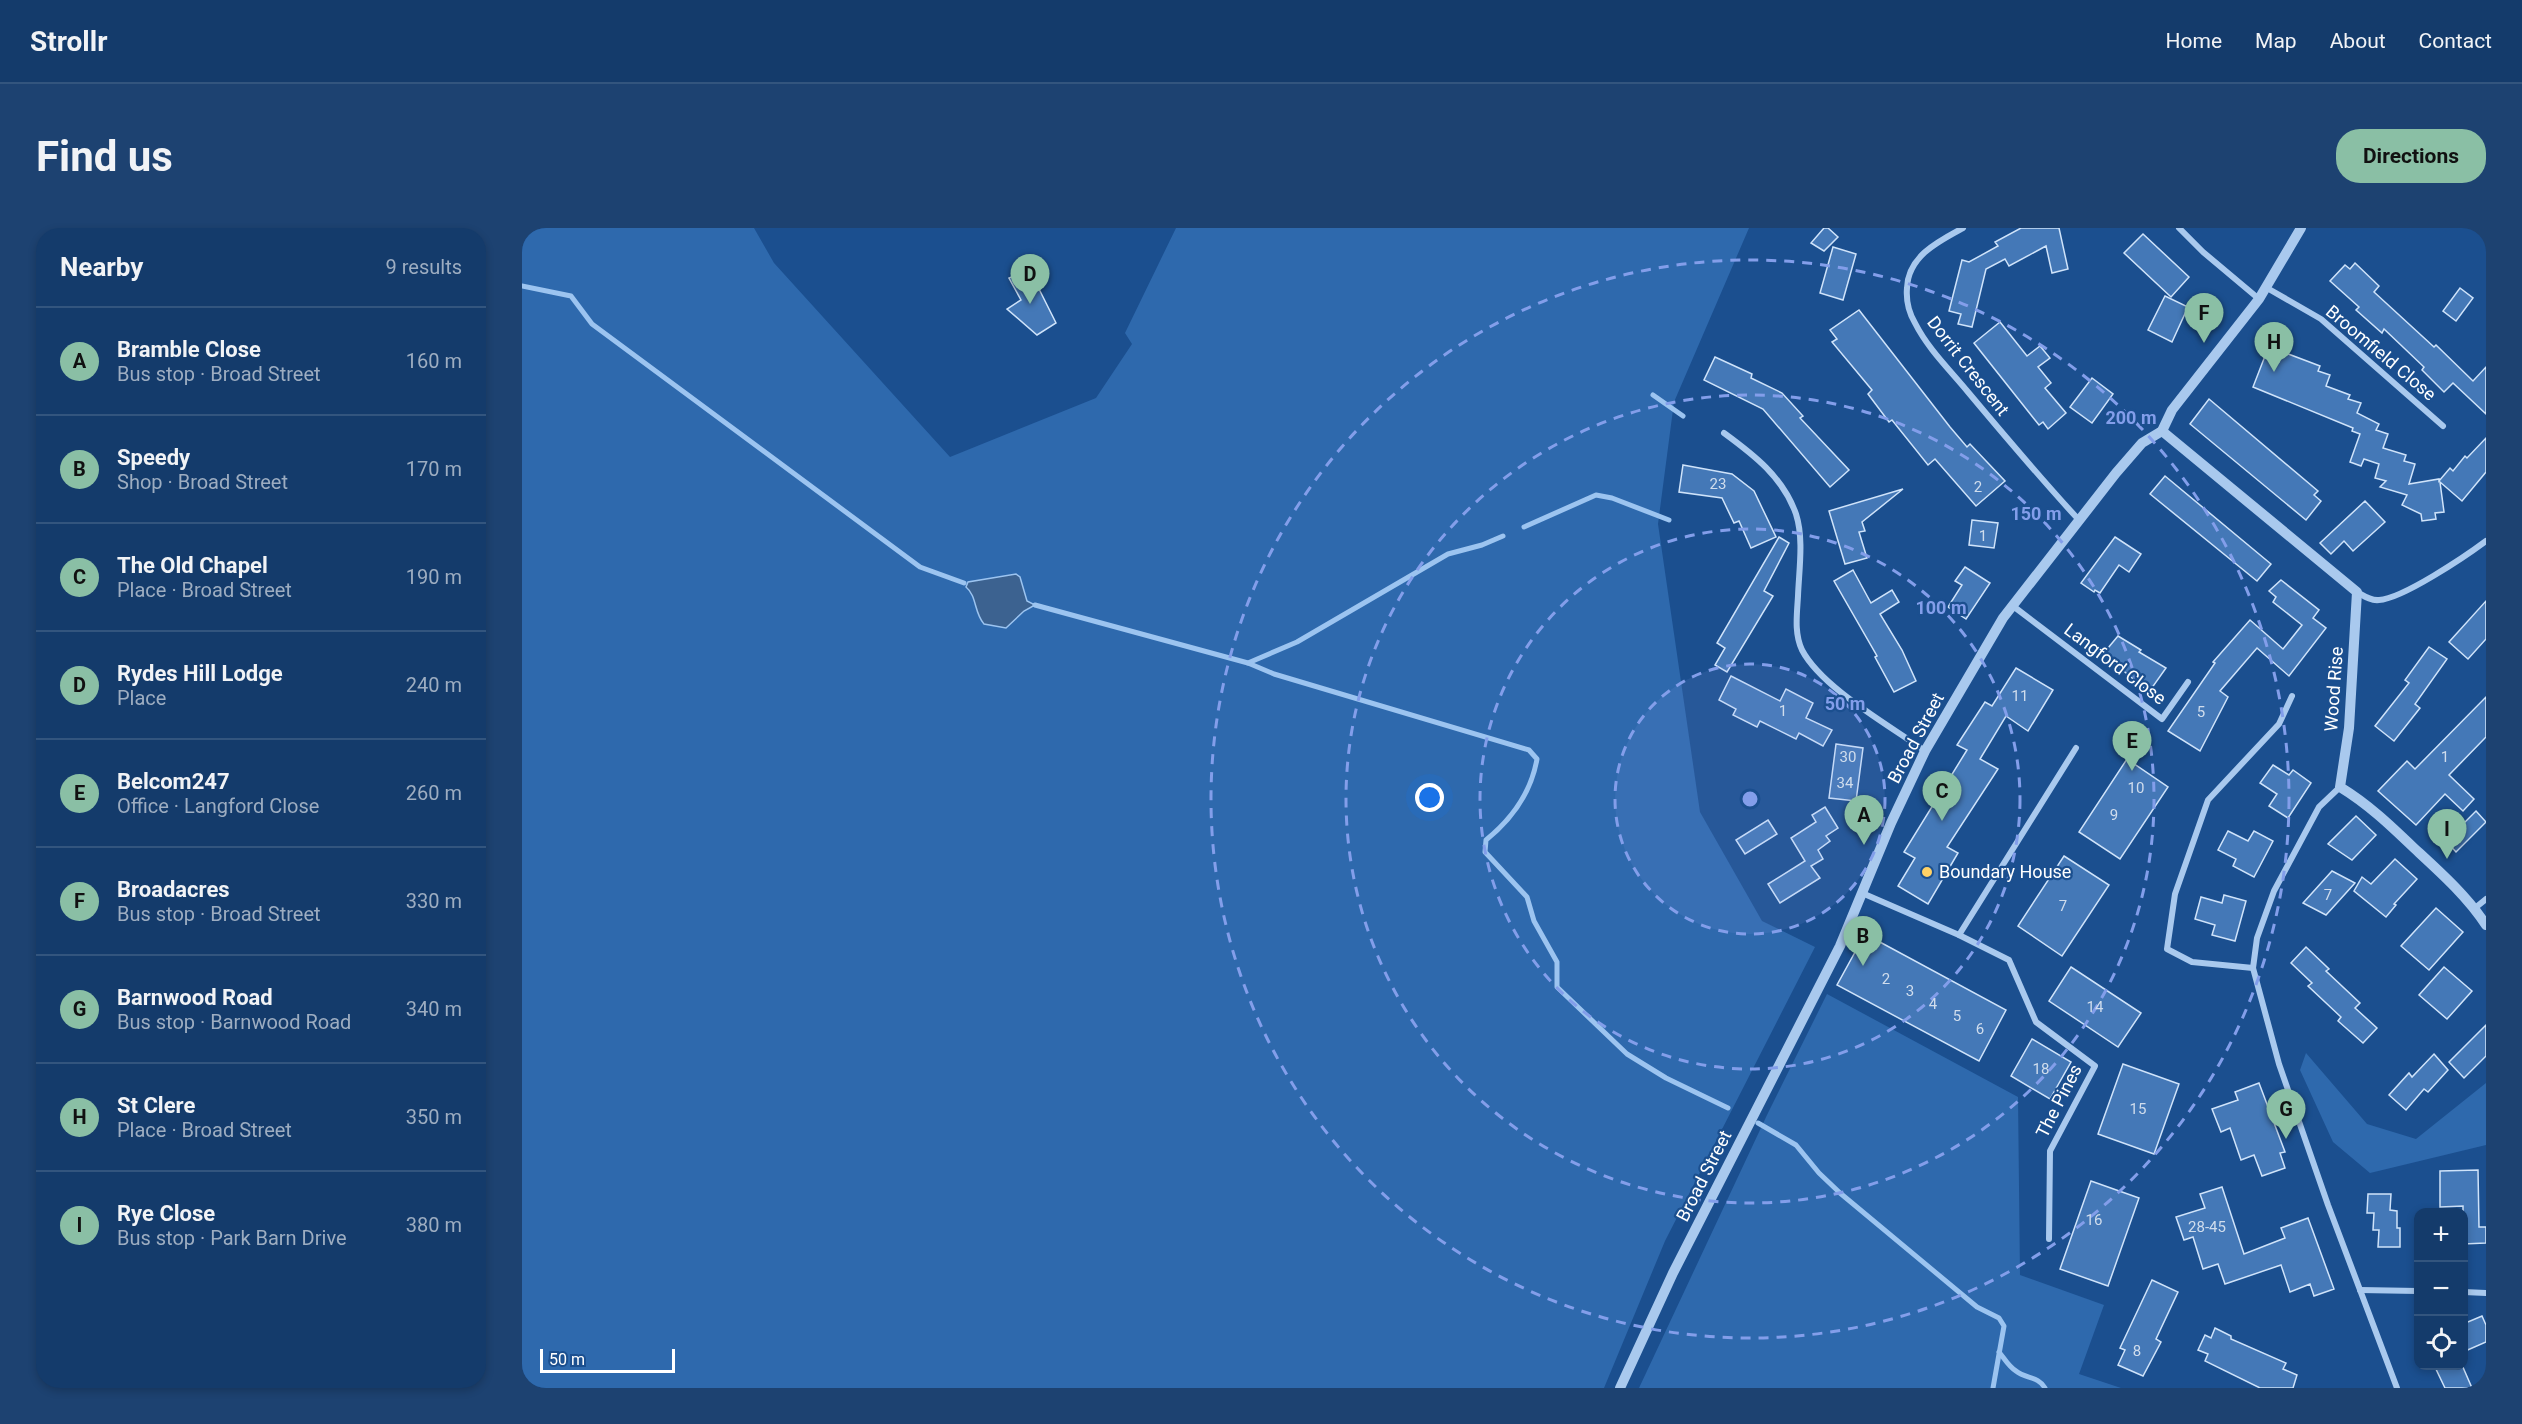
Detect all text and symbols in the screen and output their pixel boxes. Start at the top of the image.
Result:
text: Strollr [30,25,107,58]
text: Home [2166,29,2222,53]
text: Map [2255,29,2297,53]
text: About [2330,29,2386,53]
text: Contact [2419,29,2492,53]
button: Directions [2336,129,2486,183]
text: Find us [36,132,173,181]
text: Nearby [60,252,143,282]
pin: D [1010,254,1050,304]
text: 9 results [386,255,462,279]
pin: F [2184,294,2224,343]
street label: Broomfield Close [2322,300,2441,405]
street label: Dorrit Crescent [1923,312,2014,420]
pin: H [2254,322,2294,372]
text: Bramble Close [117,337,261,362]
text: A [73,349,86,373]
text: 160 m [406,349,462,373]
text: Bus stop · Broad Street [117,362,321,386]
text: 200 m [2105,407,2157,428]
text: Speedy [117,445,190,470]
text: B [73,457,86,481]
text: 170 m [406,457,462,481]
text: Shop · Broad Street [117,470,288,494]
house number: 23 [1710,475,1726,493]
house number: 2 [1974,478,1982,496]
text: 150 m [2010,503,2062,524]
house number: 1 [1979,527,1987,545]
text: The Old Chapel [117,553,268,578]
text: C [73,565,86,589]
text: 190 m [406,565,462,589]
text: Place · Broad Street [117,578,292,602]
text: 100 m [1915,597,1967,618]
street label: Langford Close [2060,619,2170,709]
street label: Wood Rise [2320,646,2347,732]
text: Rydes Hill Lodge [117,661,283,686]
text: D [73,673,86,697]
text: 240 m [406,673,462,697]
text: Place [117,686,166,710]
house number: 11 [2012,687,2028,705]
street label: Broad Street [1883,689,1948,787]
text: 50 m [1825,693,1865,714]
house number: 1 [1779,702,1787,720]
house number: 5 [2197,703,2205,721]
pin: E [2112,722,2152,771]
house number: 30 [1840,748,1856,766]
house number: 1 [2441,748,2449,766]
text: Belcom247 [117,769,230,794]
pin: C [1922,772,1962,821]
house number: 34 [1837,774,1854,792]
house number: 10 [2128,779,2144,797]
text: E [74,781,85,805]
text: 260 m [406,781,462,805]
your location [1415,783,1444,812]
centre of rings [1740,789,1760,809]
text: Office · Langford Close [117,794,319,818]
pin: A [1844,796,1884,845]
house number: 9 [2110,806,2118,824]
pin: I [2428,810,2466,859]
place label: Boundary House [1939,861,2071,882]
marker: Boundary House [1920,865,1934,879]
text: Broadacres [117,877,230,902]
house number: 7 [2324,886,2332,904]
text: F [74,889,85,913]
text: 330 m [406,889,462,913]
house number: 7 [2059,897,2067,915]
text: Bus stop · Broad Street [117,902,321,926]
pin: B [1844,916,1882,966]
house number: 2 [1882,970,1890,988]
house number: 3 [1906,982,1914,1000]
text: Barnwood Road [117,985,273,1010]
house number: 4 [1929,995,1938,1013]
text: G [73,997,86,1021]
text: 340 m [406,997,462,1021]
house number: 14 [2087,998,2104,1016]
house number: 5 [1953,1007,1961,1025]
text: Bus stop · Barnwood Road [117,1010,351,1034]
house number: 6 [1976,1020,1984,1038]
house number: 18 [2033,1060,2049,1078]
street label: The Pines [2031,1061,2086,1141]
pin: G [2266,1090,2306,1139]
text: St Clere [117,1093,195,1118]
house number: 15 [2130,1100,2146,1118]
text: H [72,1105,87,1129]
text: 350 m [406,1105,462,1129]
text: Place · Broad Street [117,1118,292,1142]
street label: Broad Street [1672,1127,1735,1225]
text: Rye Close [117,1201,215,1226]
map controls [2414,1208,2468,1370]
button: + [2414,1208,2468,1262]
house number: 16 [2086,1211,2102,1229]
text: I [77,1213,82,1237]
text: 380 m [406,1213,462,1237]
house number: 28-45 [2188,1218,2226,1236]
text: Bus stop · Park Barn Drive [117,1226,347,1250]
button: − [2414,1262,2468,1316]
button: locate [2414,1316,2468,1370]
house number: 8 [2133,1342,2141,1360]
scale bar [540,1346,675,1374]
text: 50 m [549,1350,585,1369]

